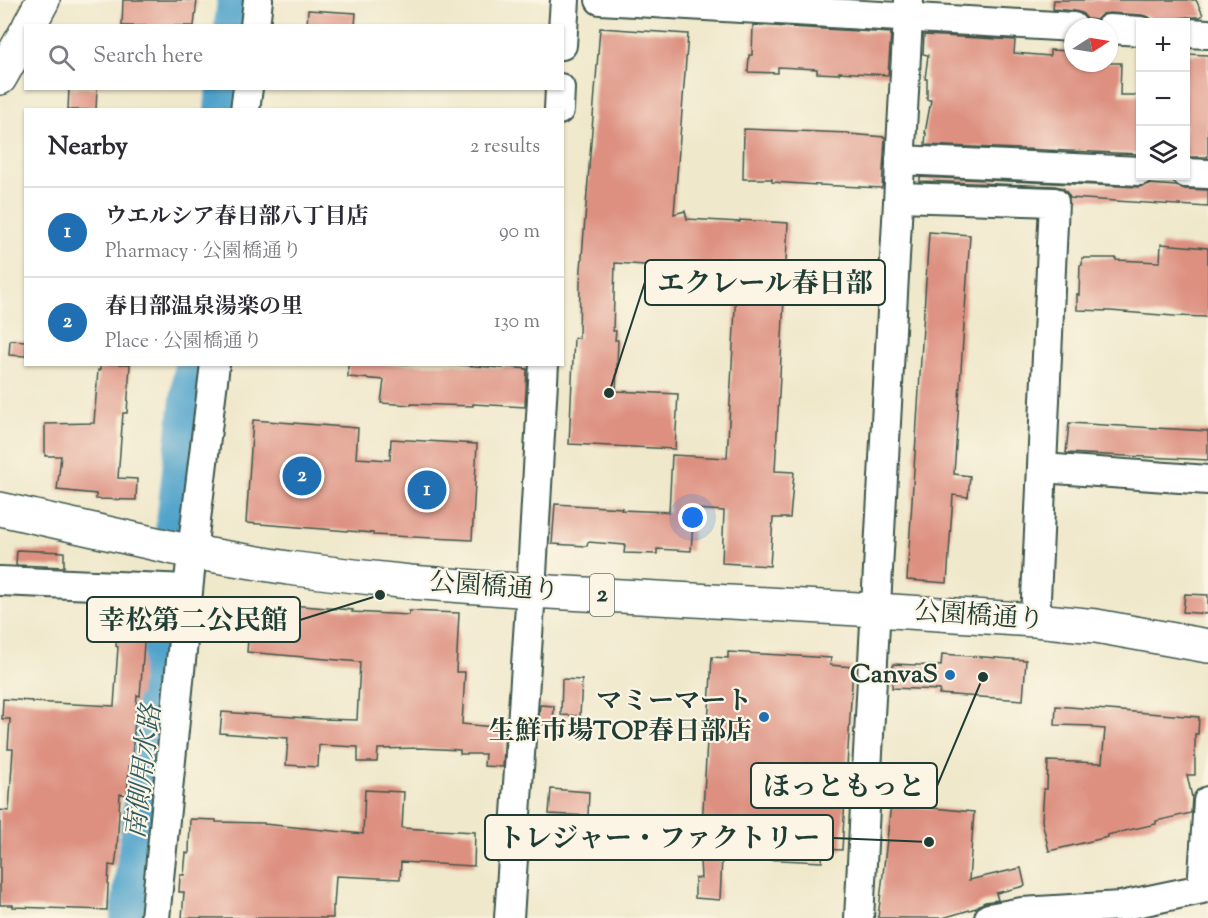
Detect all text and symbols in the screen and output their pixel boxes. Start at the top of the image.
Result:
north arrow [1064,18,1118,72]
map controls [1136,18,1190,180]
button: + [1136,18,1190,72]
search box [24,24,564,90]
icon: search [45,41,78,74]
text: Search here [93,41,203,73]
button: − [1136,72,1190,126]
button: layers [1136,126,1190,180]
text: Nearby [48,129,128,166]
text: 2 results [470,133,540,162]
text: ウエルシア春日部八丁目店 [105,202,368,234]
text: 1 [64,218,71,247]
text: 90 m [499,218,540,247]
text: Pharmacy · 公園橋通り [105,238,302,267]
callout: エクレール春日部 [645,260,885,305]
text: エクレール春日部 [657,266,873,305]
text: 春日部温泉湯楽の里 [105,292,303,324]
text: 2 [63,308,72,337]
text: 130 m [494,308,540,337]
text: Place · 公園橋通り [105,328,263,357]
pin: 2 [282,454,322,498]
pin: 1 [408,468,446,512]
your location [678,503,707,532]
street label: 公園橋通り [428,565,560,611]
road number: 2 [590,574,614,616]
street label: 公園橋通り [913,594,1045,640]
callout: 幸松第二公民館 [87,597,300,642]
text: 幸松第二公民館 [99,603,288,642]
place label: CanvaS [850,657,938,694]
marker: CanvaS [943,668,957,682]
place label: マミーマート 生鮮市場TOP春日部店 [489,684,752,751]
water label: 南側用水路 [117,701,173,841]
marker: マミーマート 生鮮市場TOP春日部店 [757,710,771,724]
callout: ほっともっと [751,763,937,808]
text: ほっともっと [763,769,925,808]
callout: トレジャー・ファクトリー [485,815,833,860]
text: トレジャー・ファクトリー [498,821,820,860]

